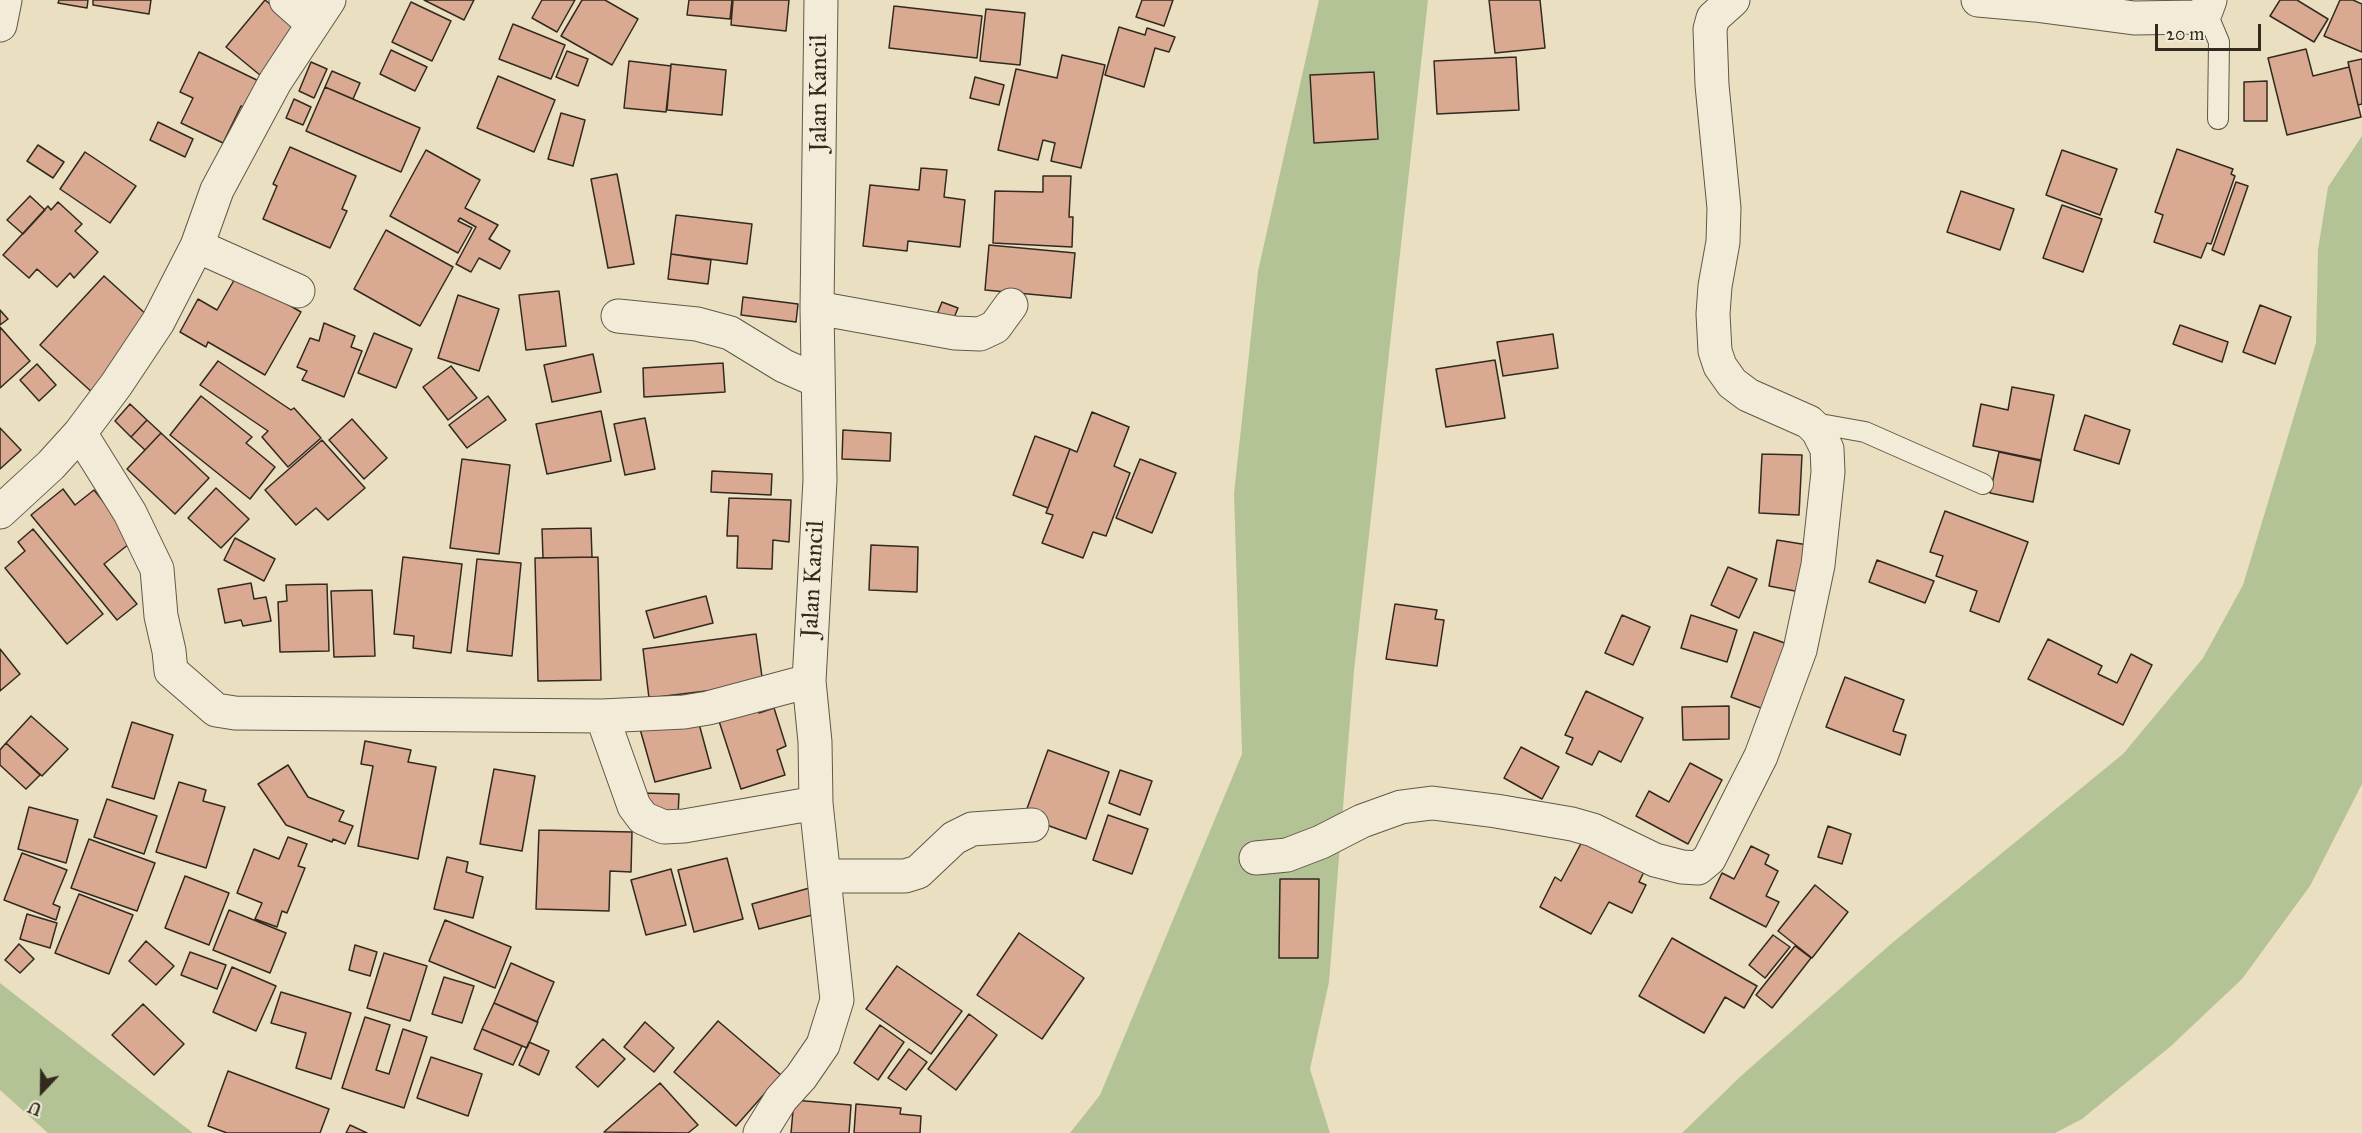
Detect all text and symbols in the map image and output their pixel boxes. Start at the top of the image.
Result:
scale bar [2158,12,2264,50]
text: 20 m [2166,23,2204,45]
street label: Jalan Kancil [806,34,834,152]
street label: Jalan Kancil [797,520,831,638]
north arrow [12,1061,72,1121]
text: U [26,1097,44,1119]

